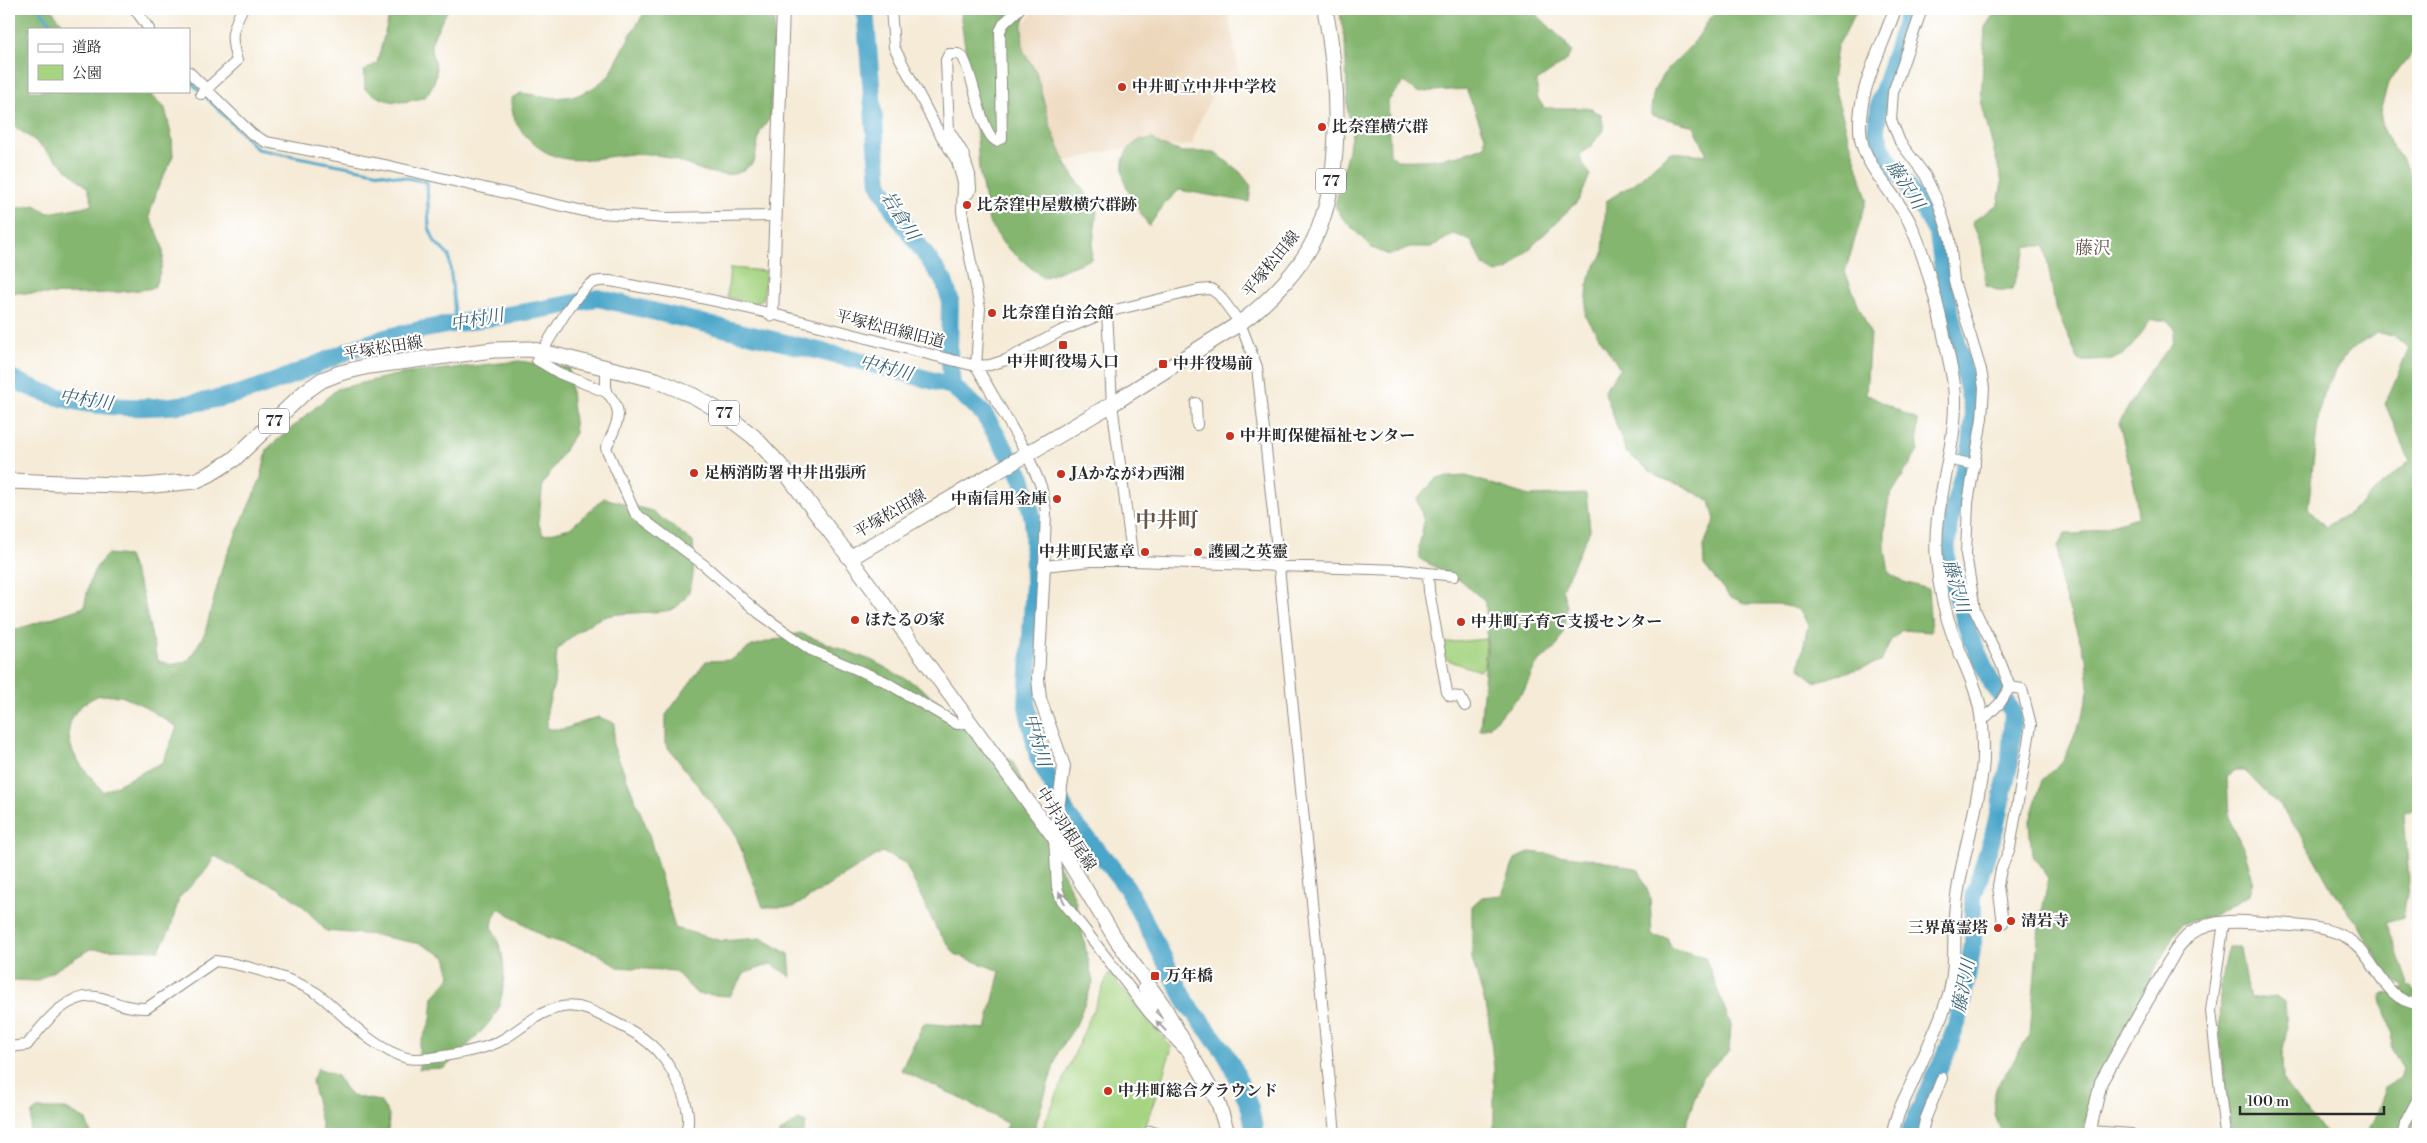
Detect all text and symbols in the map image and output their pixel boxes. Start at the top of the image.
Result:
legend [28,28,190,92]
text: 道路 [72,38,102,57]
text: 公園 [72,64,102,83]
place label: 中井町立中井中学校 [1132,77,1277,97]
marker: 中井町立中井中学校 [1116,81,1128,93]
place label: 比奈窪横穴群 [1332,117,1428,137]
marker: 比奈窪横穴群 [1316,121,1328,133]
water label: 藤沢川 [1881,156,1930,216]
road number: 77 [1316,168,1346,194]
water label: 岩倉川 [876,187,925,247]
place label: 比奈窪中屋敷横穴群跡 [977,195,1137,215]
marker: 比奈窪中屋敷横穴群跡 [961,199,973,211]
street label: 平塚松田線 [1238,227,1304,301]
district label: 藤沢 [2075,237,2111,260]
place label: 比奈窪自治会館 [1002,303,1114,323]
water label: 中村川 [448,304,508,336]
street label: 平塚松田線旧道 [833,306,947,352]
marker: 比奈窪自治会館 [986,307,998,319]
street label: 平塚松田線 [342,332,424,364]
marker: 中井町役場入口 [1057,339,1069,351]
water label: 中村川 [857,350,917,387]
place label: 中井町役場入口 [1007,352,1119,372]
place label: 中井役場前 [1173,354,1253,374]
marker: 中井役場前 [1157,358,1169,370]
water label: 中村川 [58,384,116,416]
road number: 77 [709,400,739,426]
road number: 77 [259,408,289,434]
place label: 中井町保健福祉センター [1240,426,1415,446]
marker: 中井町保健福祉センター [1224,430,1236,442]
place label: 足柄消防署 中井出張所 [704,463,867,483]
place label: JAかながわ西湘 [1069,464,1185,484]
marker: 足柄消防署 中井出張所 [688,467,700,479]
marker: JAかながわ西湘 [1055,468,1067,480]
street label: 平塚松田線 [850,485,930,543]
place label: 中南信用金庫 [951,489,1047,509]
marker: 中南信用金庫 [1051,493,1063,505]
district label: 中井町 [1136,508,1199,534]
place label: 中井町民憲章 [1039,542,1135,562]
place label: 護國之英靈 [1208,542,1288,562]
marker: 中井町民憲章 [1139,546,1151,558]
marker: 護國之英靈 [1192,546,1204,558]
water label: 藤沢川 [1938,557,1975,617]
place label: ほたるの家 [865,610,945,630]
place label: 中井町子育て支援センター [1471,612,1662,632]
marker: ほたるの家 [849,614,861,626]
marker: 中井町子育て支援センター [1455,616,1467,628]
water label: 中村川 [1019,711,1056,771]
street label: 中井羽根尾線 [1031,783,1101,875]
one-way arrow [1058,891,1066,905]
place label: 清岩寺 [2021,911,2069,931]
marker: 清岩寺 [2005,915,2017,927]
place label: 三界萬霊塔 [1908,918,1988,938]
marker: 三界萬霊塔 [1992,922,2004,934]
water label: 藤沢川 [1948,955,1981,1015]
place label: 万年橋 [1165,966,1213,986]
marker: 万年橋 [1149,970,1161,982]
one-way arrow [1156,1020,1168,1032]
place label: 中井町総合グラウンド [1118,1081,1278,1101]
scale bar [2240,1083,2383,1115]
marker: 中井町総合グラウンド [1102,1085,1114,1097]
text: 100 m [2247,1092,2289,1111]

